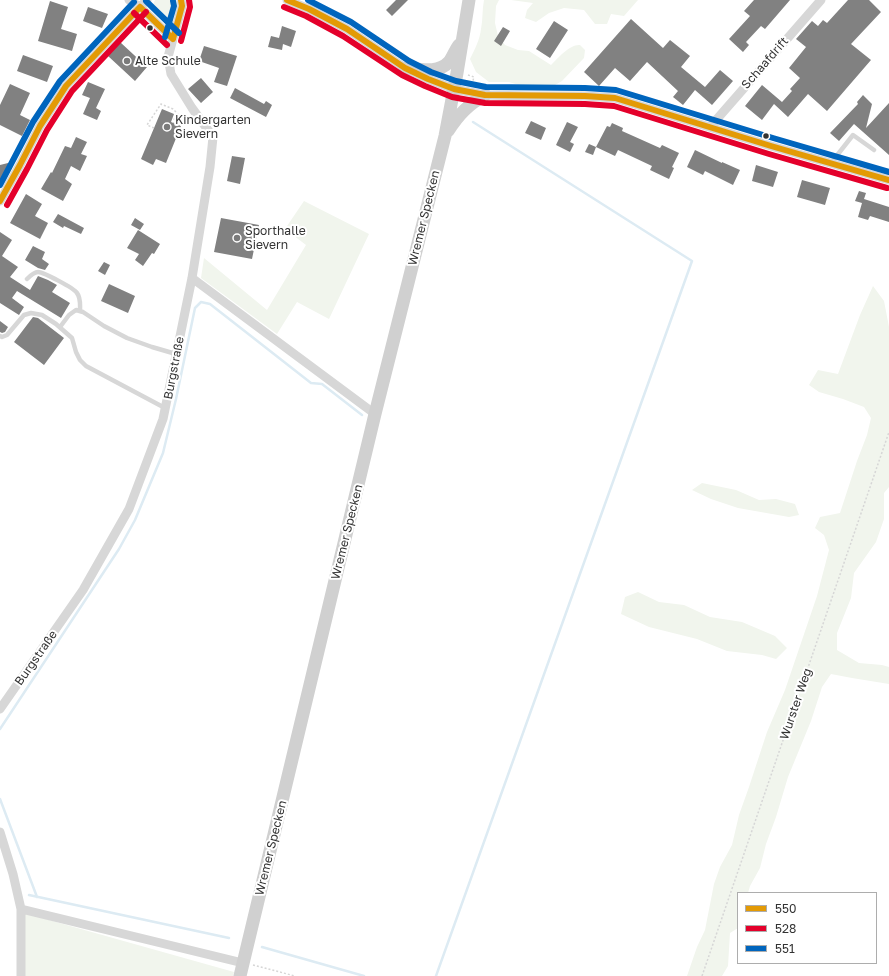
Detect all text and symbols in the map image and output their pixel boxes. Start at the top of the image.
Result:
unlabelled marker [145,23,155,33]
street label: Schaafdrift [739,34,791,92]
place label: Alte Schule [135,54,201,68]
marker: Alte Schule [122,56,132,66]
place label: Kindergarten Sievern [175,113,251,141]
marker: Kindergarten Sievern [162,122,172,132]
unlabelled marker [761,131,771,141]
street label: Wremer Specken [405,169,443,267]
place label: Sporthalle Sievern [245,224,306,252]
marker: Sporthalle Sievern [232,233,242,243]
street label: Burgstraße [161,335,187,401]
street label: Wremer Specken [328,483,366,581]
street label: Burgstraße [12,628,60,688]
street label: Wurster Weg [777,666,815,742]
street label: Wremer Specken [252,799,290,897]
legend [737,892,877,964]
text: 550 [775,901,796,916]
text: 528 [775,921,796,936]
text: 551 [775,941,795,956]

